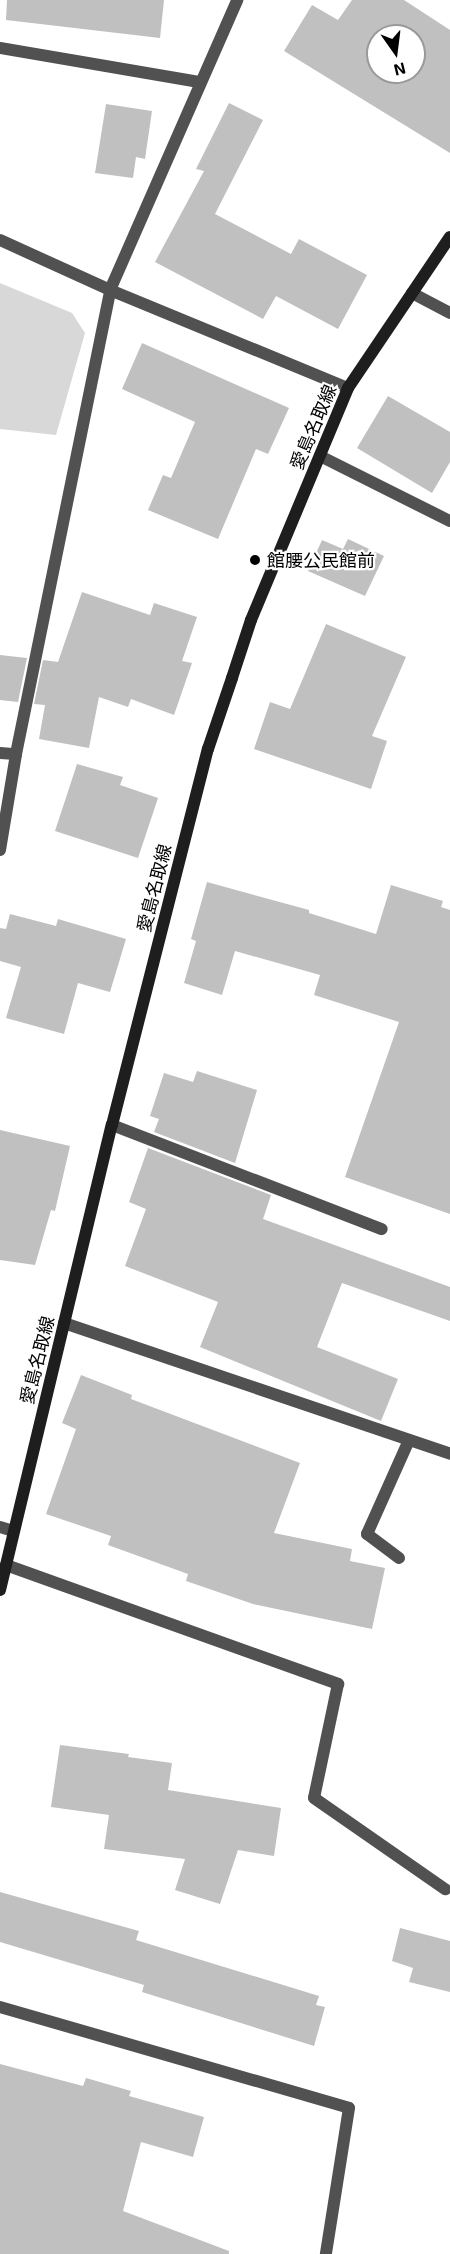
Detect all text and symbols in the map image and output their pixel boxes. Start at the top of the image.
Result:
north arrow [366,24,426,84]
text: N [392,59,408,81]
street label: 愛島名取線 [285,381,341,473]
place label: 館腰公民館前 [267,549,375,571]
marker: 館腰公民館前 [248,553,262,567]
street label: 愛島名取線 [133,842,175,934]
street label: 愛島名取線 [16,1314,58,1406]

